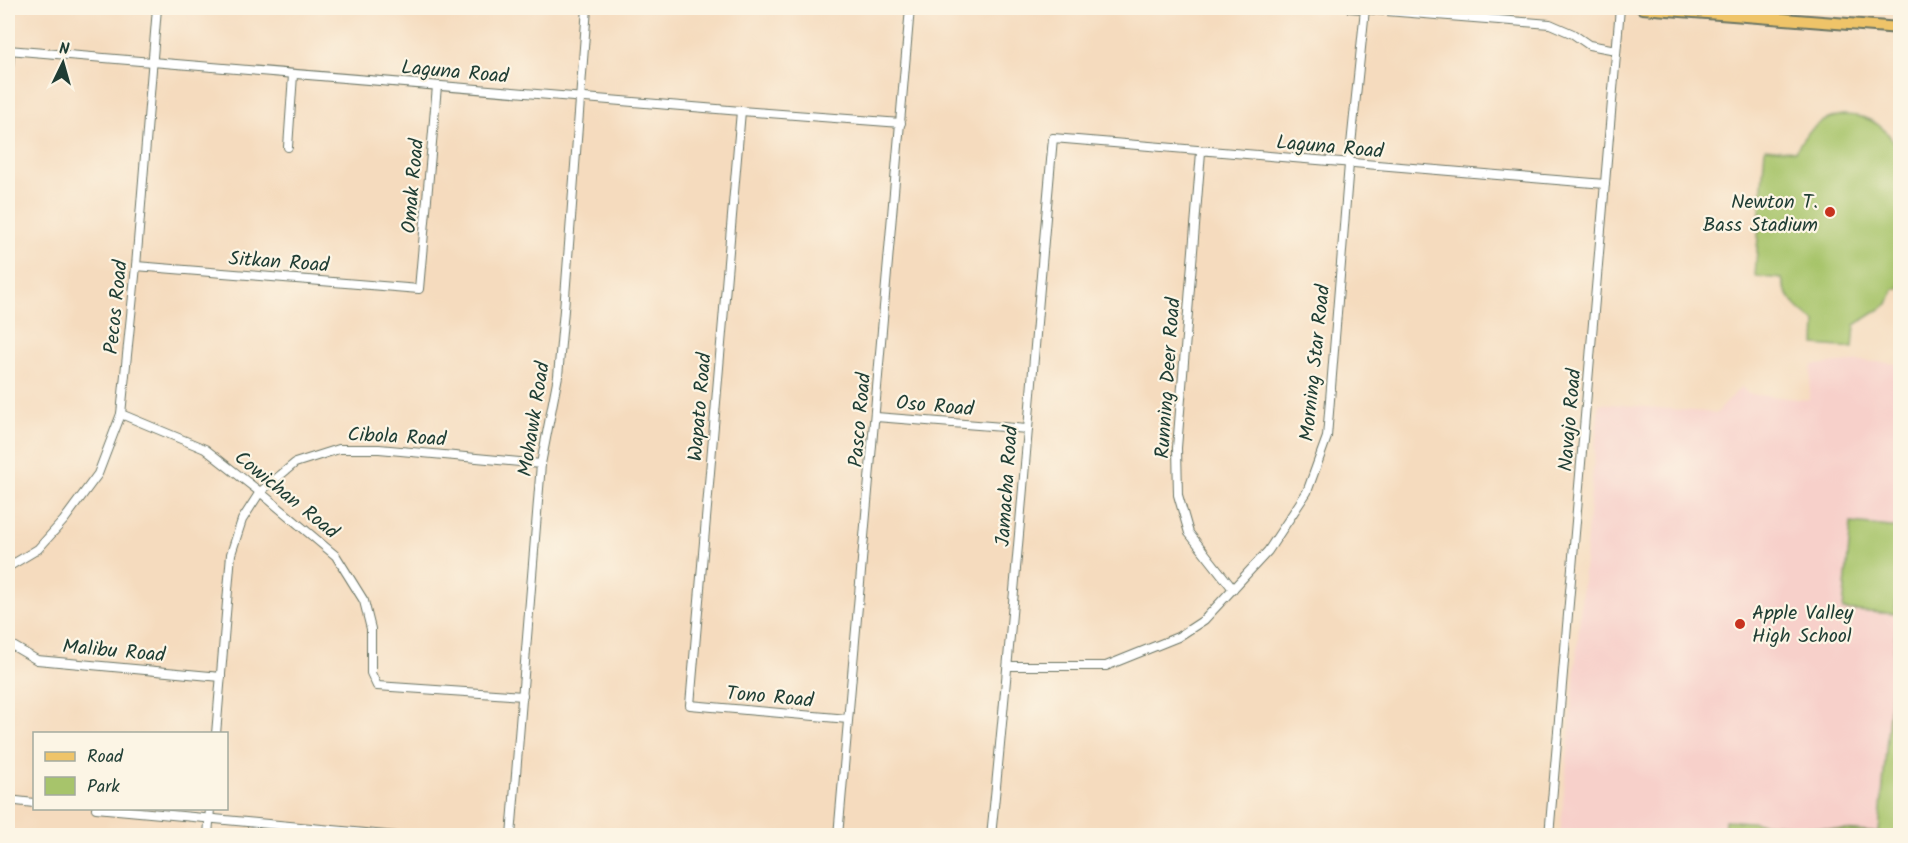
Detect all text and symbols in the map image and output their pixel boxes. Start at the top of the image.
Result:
north arrow [33,33,93,93]
text: N [58,37,70,62]
street label: Laguna Road [400,52,511,94]
street label: Laguna Road [1275,127,1386,169]
street label: Omak Road [394,136,434,235]
place label: Newton T. Bass Stadium [1703,187,1818,242]
marker: Newton T. Bass Stadium [1823,205,1837,219]
street label: Sitkan Road [228,244,331,283]
street label: Pecos Road [96,258,138,356]
street label: Morning Star Road [1292,282,1340,443]
street label: Running Deer Road [1147,296,1191,460]
street label: Wapato Road [680,351,722,463]
street label: Mohawk Road [510,359,560,479]
street label: Navajo Road [1551,366,1592,473]
street label: Pasco Road [841,371,881,469]
street label: Oso Road [895,388,976,426]
street label: Cibola Road [347,419,448,457]
street label: Jamacha Road [988,424,1028,548]
street label: Cowichan Road [226,443,346,549]
place label: Apple Valley High School [1752,598,1854,653]
marker: Apple Valley High School [1733,617,1747,631]
street label: Malibu Road [61,632,168,673]
street label: Tono Road [725,678,816,718]
legend [33,732,228,810]
text: Road [87,743,124,772]
text: Park [87,773,120,802]

